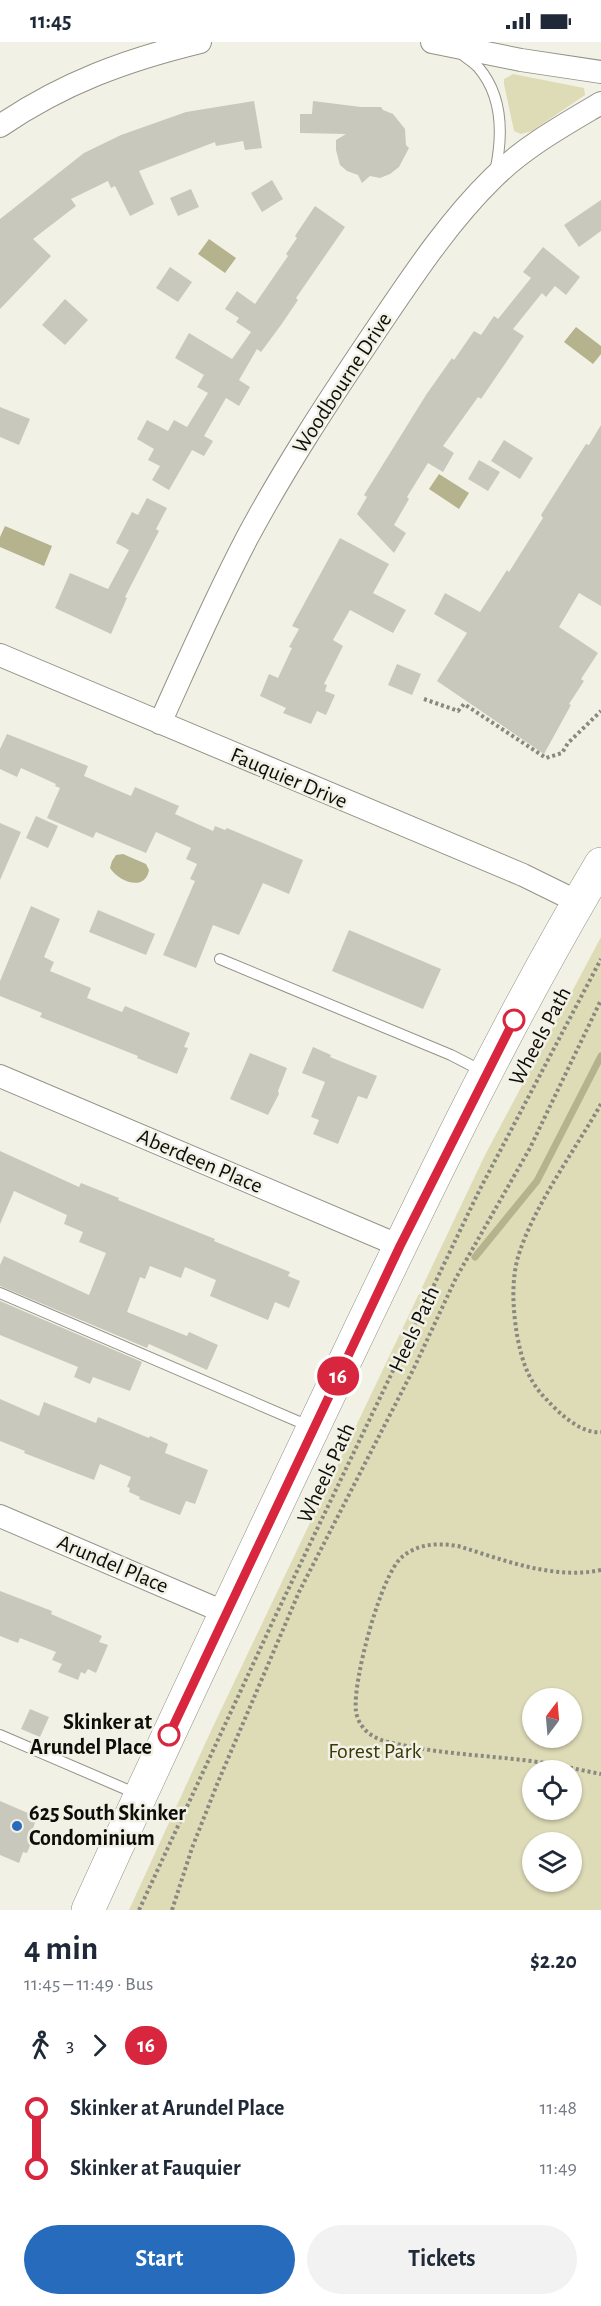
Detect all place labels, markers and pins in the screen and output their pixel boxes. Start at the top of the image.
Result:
unlabelled marker [503,1009,525,1031]
place label: Skinker at Arundel Place [30,1711,153,1758]
marker: Skinker at Arundel Place [158,1724,180,1746]
place label: 625 South Skinker Condominium [29,1802,186,1849]
marker: 625 South Skinker Condominium [10,1819,24,1833]

